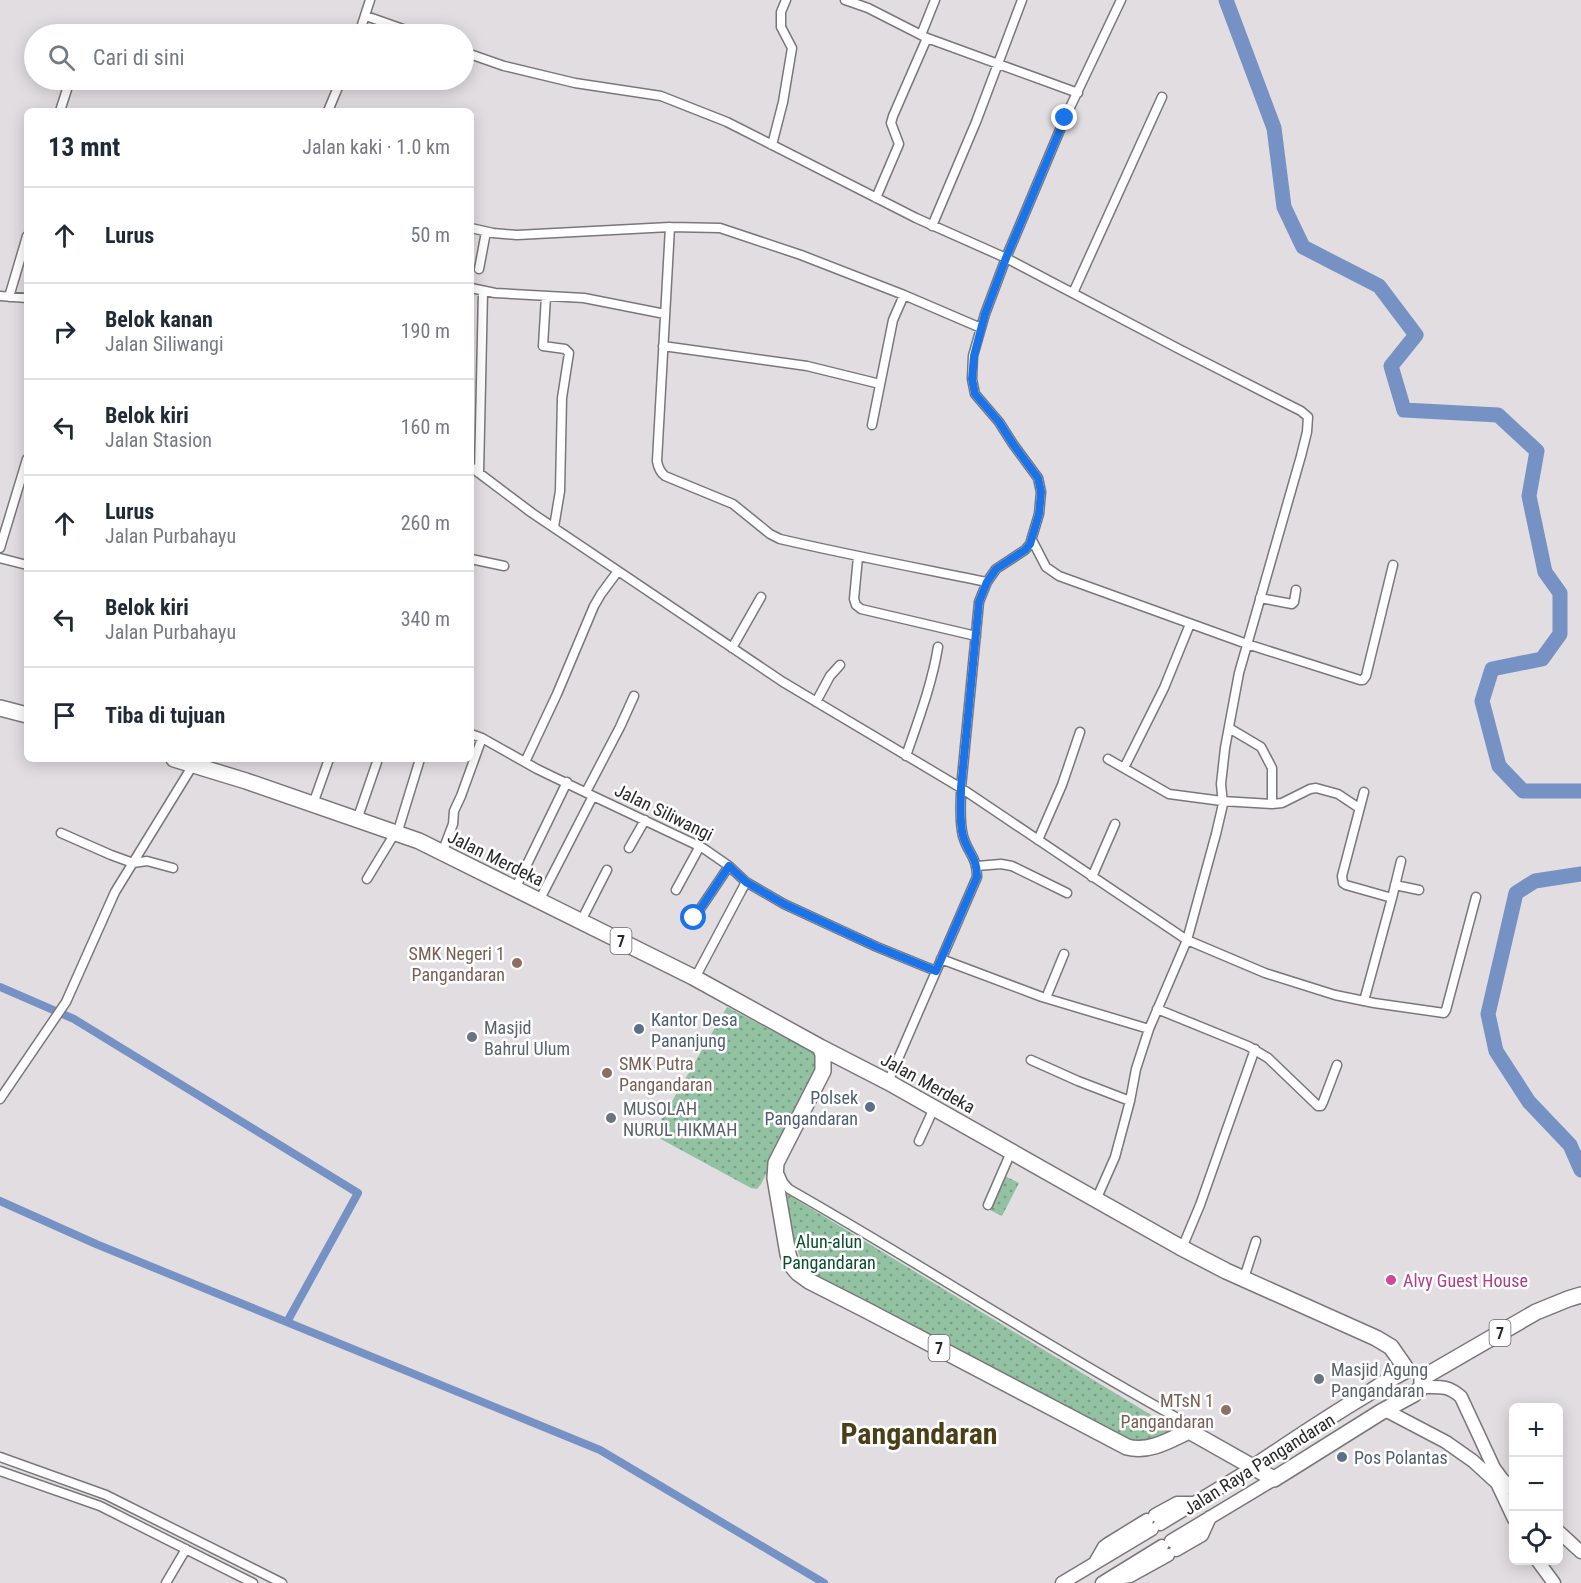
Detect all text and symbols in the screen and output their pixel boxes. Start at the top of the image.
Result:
search box [24,24,474,90]
icon: search [45,41,78,74]
text: Cari di sini [93,45,185,70]
route end [1051,104,1077,130]
text: 13 mnt [48,132,120,162]
text: Jalan kaki · 1.0 km [302,135,450,159]
icon: ahead [48,219,81,252]
text: Lurus [105,223,154,248]
text: 50 m [411,223,450,247]
text: Belok kanan [105,307,213,332]
icon: right [48,315,81,348]
text: 190 m [401,319,450,343]
text: Jalan Siliwangi [105,332,224,356]
text: Belok kiri [105,403,189,428]
icon: left [48,411,81,444]
text: 160 m [401,415,450,439]
text: Jalan Stasion [105,428,212,452]
text: Lurus [105,499,154,524]
icon: ahead [48,507,81,540]
text: 260 m [401,511,450,535]
text: Jalan Purbahayu [105,524,236,548]
text: Belok kiri [105,595,189,620]
icon: left [48,603,81,636]
text: 340 m [401,607,450,631]
text: Jalan Purbahayu [105,620,236,644]
icon: arrive [48,699,81,732]
text: Tiba di tujuan [105,703,225,728]
street label: Jalan Siliwangi [611,779,717,845]
street label: Jalan Merdeka [444,826,548,890]
route start [680,904,706,930]
road number: 7 [610,928,632,954]
place label: SMK Negeri 1 Pangandaran [409,943,505,985]
marker: SMK Negeri 1 Pangandaran [510,956,524,970]
place label: Kantor Desa Pananjung [651,1009,738,1051]
place label: Masjid Bahrul Ulum [484,1017,570,1059]
marker: Kantor Desa Pananjung [632,1022,646,1036]
marker: Masjid Bahrul Ulum [465,1030,479,1044]
street label: Jalan Merdeka [877,1049,979,1117]
place label: SMK Putra Pangandaran [619,1053,712,1095]
marker: SMK Putra Pangandaran [600,1066,614,1080]
place label: Polsek Pangandaran [765,1087,858,1129]
place label: MUSOLAH NURUL HIKMAH [623,1098,737,1140]
marker: Polsek Pangandaran [863,1100,877,1114]
marker: MUSOLAH NURUL HIKMAH [604,1111,618,1125]
park label: Alun-alun Pangandaran [782,1231,876,1273]
place label: Alvy Guest House [1403,1270,1528,1291]
marker: Alvy Guest House [1384,1273,1398,1287]
road number: 7 [1490,1320,1510,1346]
road number: 7 [928,1335,950,1361]
place label: Masjid Agung Pangandaran [1331,1359,1428,1401]
marker: Masjid Agung Pangandaran [1312,1372,1326,1386]
place label: MTsN 1 Pangandaran [1121,1390,1214,1432]
marker: MTsN 1 Pangandaran [1219,1403,1233,1417]
map controls [1509,1403,1563,1565]
button: + [1509,1403,1563,1457]
street label: Jalan Raya Pangandaran [1179,1409,1339,1519]
district label: Pangandaran [840,1416,998,1451]
place label: Pos Polantas [1354,1447,1448,1468]
marker: Pos Polantas [1335,1450,1349,1464]
button: − [1509,1457,1563,1511]
button: locate [1509,1511,1563,1565]

